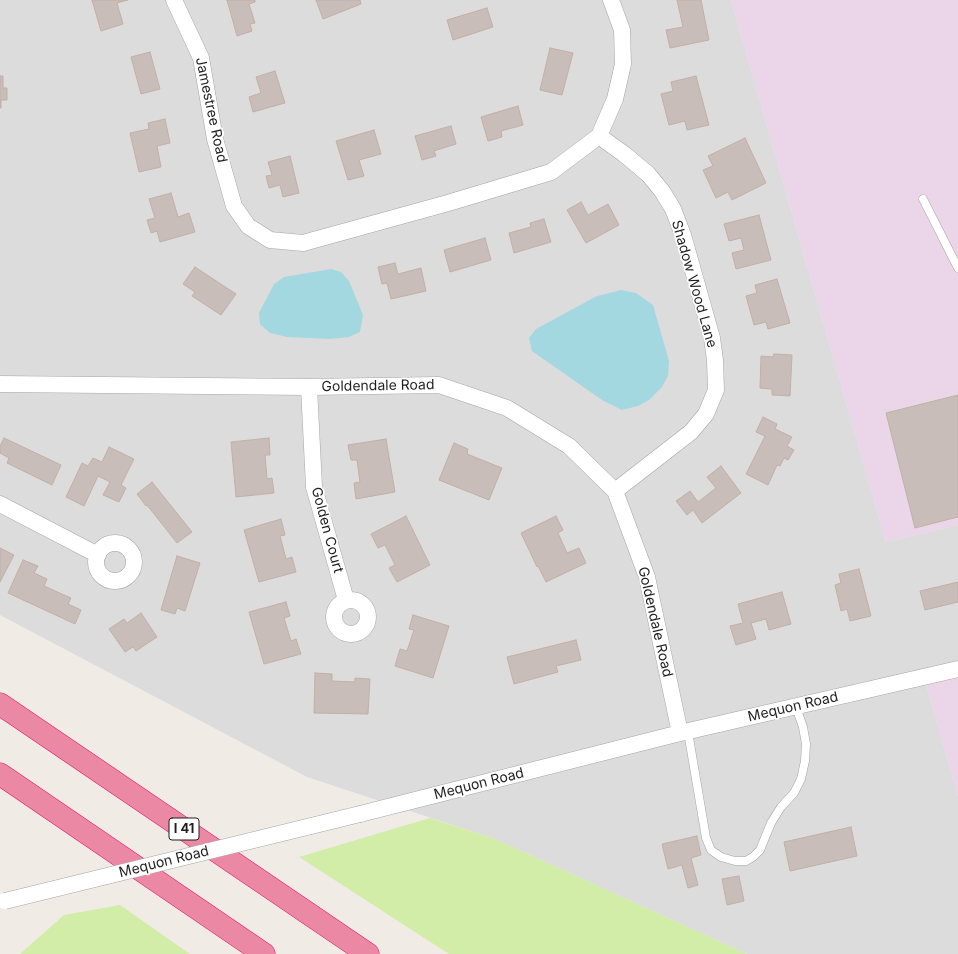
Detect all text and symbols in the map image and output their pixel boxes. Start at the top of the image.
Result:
street label: Jamestree Road [192,56,230,164]
street label: Shadow Wood Lane [668,218,720,350]
street label: Goldendale Road [321,377,435,395]
street label: Golden Court [307,485,347,575]
street label: Goldendale Road [634,565,676,679]
street label: Mequon Road [746,688,840,726]
street label: Mequon Road [432,765,526,803]
road number: I 41 [169,818,199,840]
street label: Mequon Road [117,843,211,881]

